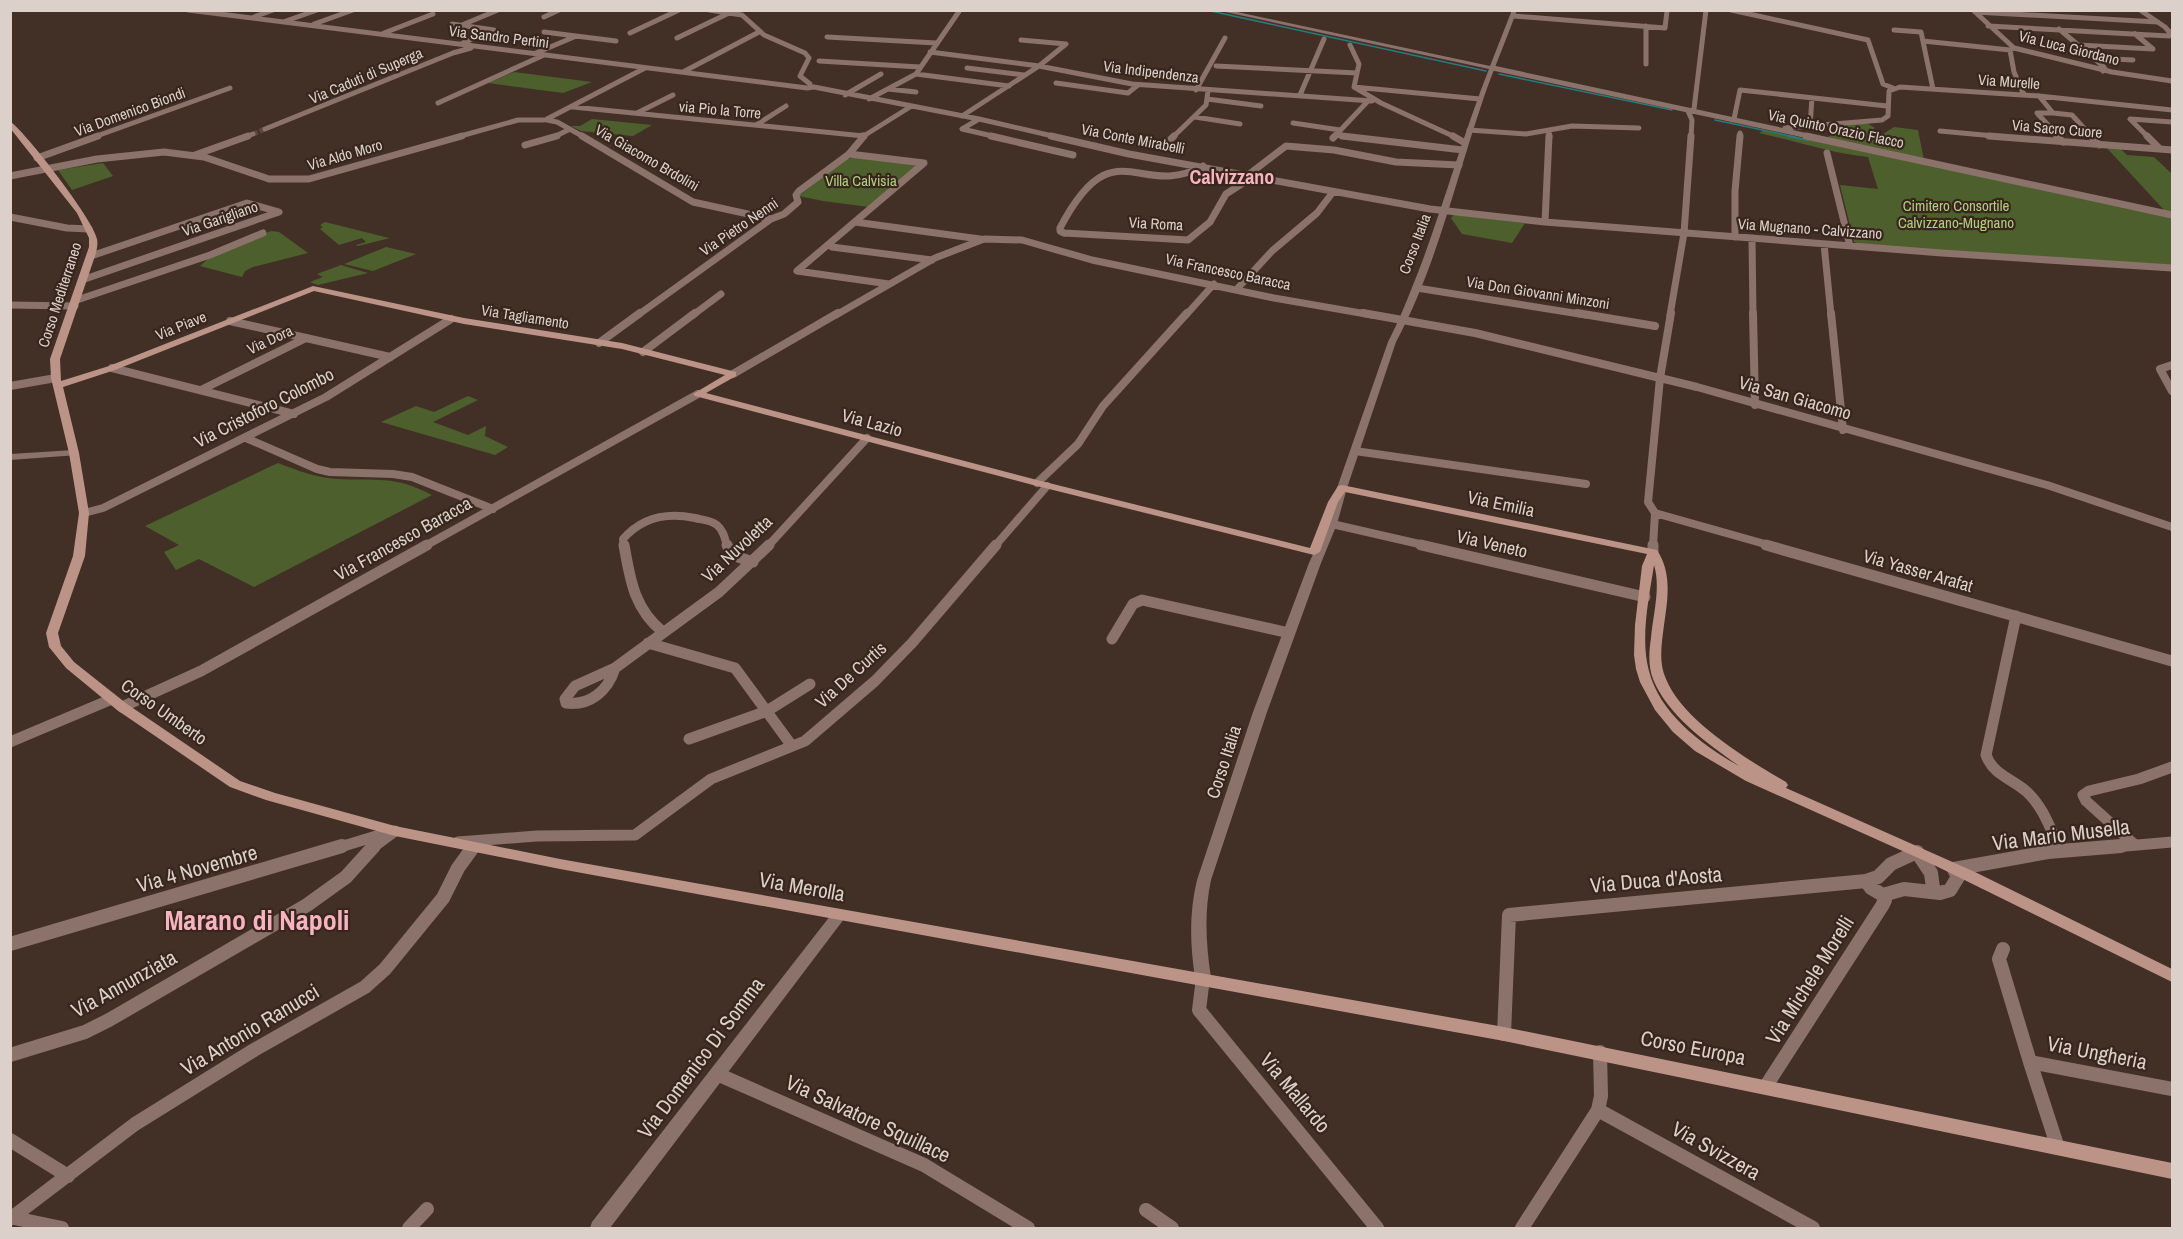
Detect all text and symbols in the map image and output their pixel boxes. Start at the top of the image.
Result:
street label: Via Sandro Pertini [448,20,550,53]
street label: Via Luca Giordano [2017,25,2122,70]
street label: Via Caduti di Superga [306,42,426,109]
street label: Via Indipendenza [1102,55,1200,88]
street label: Via Murelle [1977,69,2041,94]
street label: Via Domenico Biondi [71,82,188,141]
street label: via Pio la Torre [678,95,762,124]
street label: Via Quinto Orazio Flacco [1766,104,1906,153]
street label: Via Sacro Cuore [2011,114,2103,143]
street label: Via Conte Mirabelli [1080,118,1187,159]
street label: Via Giacomo Brdolini [591,119,703,196]
street label: Via Aldo Moro [305,134,385,175]
district label: Calvizzano [1190,163,1274,190]
park label: Villa Calvisia [825,170,897,191]
street label: Via Pietro Nenni [695,193,782,261]
park label: Cimitero Consortile Calvizzano-Mugnano [1898,195,2014,233]
street label: Via Garigliano [179,196,261,241]
street label: Corso Italia [1393,211,1436,277]
street label: Via Roma [1128,212,1184,235]
street label: Via Mugnano - Calvizzano [1737,213,1883,244]
street label: Corso Mediterraneo [33,239,86,350]
street label: Via Francesco Baracca [1163,248,1293,295]
street label: Via Don Giovanni Minzoni [1465,271,1611,314]
street label: Via Tagliamento [480,299,571,334]
street label: Via Piave [152,306,210,345]
street label: Via Dora [243,320,296,359]
street label: Via Cristoforo Colombo [189,361,338,454]
street label: Via San Giacomo [1736,369,1854,426]
street label: Via Lazio [839,402,905,443]
street label: Via Emilia [1465,484,1537,523]
street label: Via Francesco Baracca [330,491,476,587]
street label: Via Nuvoletta [696,509,778,588]
street label: Via Veneto [1454,523,1530,564]
street label: Via Yasser Arafat [1860,543,1976,598]
street label: Via De Curtis [809,636,892,713]
street label: Corso Umberto [116,673,212,751]
street label: Corso Italia [1200,722,1247,802]
street label: Via Mario Musella [1990,812,2132,857]
street label: Via 4 Novembre [133,837,261,900]
street label: Via Duca d'Aosta [1589,859,1724,900]
street label: Via Merolla [757,865,848,908]
district label: Marano di Napoli [165,901,350,939]
street label: Via Michele Morelli [1758,910,1861,1050]
street label: Via Annunziata [66,942,182,1024]
street label: Via Domenico Di Somma [630,971,771,1144]
street label: Via Antonio Ranucci [175,977,324,1082]
street label: Corso Europa [1638,1023,1748,1072]
street label: Via Ungheria [2045,1029,2150,1076]
street label: Via Mallardo [1253,1046,1337,1139]
street label: Via Salvatore Squillace [781,1068,955,1169]
street label: Via Svizzera [1667,1114,1766,1187]

